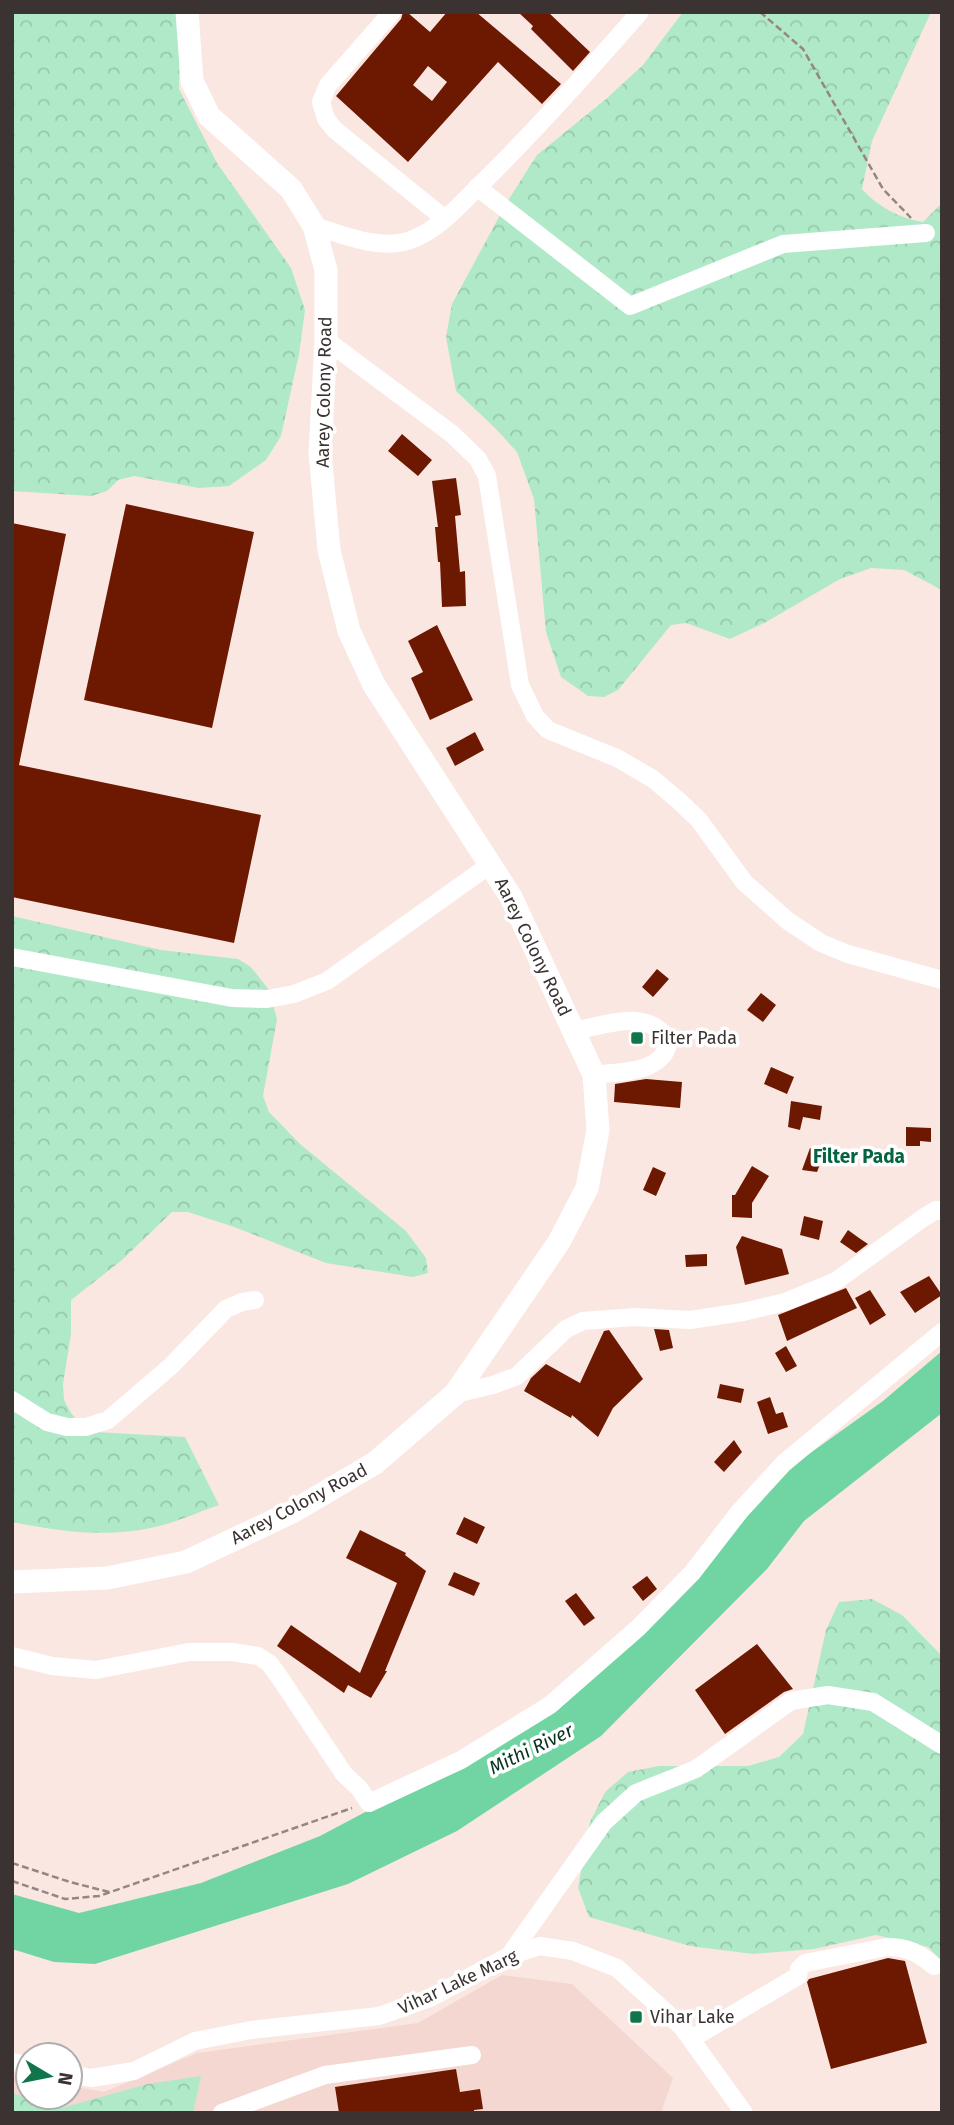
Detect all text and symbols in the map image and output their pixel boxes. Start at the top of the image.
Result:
street label: Aarey Colony Road [312,316,336,468]
street label: Aarey Colony Road [490,874,576,1020]
place label: Filter Pada [651,1027,737,1049]
marker: Filter Pada [629,1030,645,1046]
district label: Filter Pada [813,1145,905,1168]
street label: Aarey Colony Road [227,1459,371,1549]
water label: Mithi River [485,1718,578,1779]
street label: Vihar Lake Marg [395,1944,522,2019]
place label: Vihar Lake [650,2006,735,2028]
marker: Vihar Lake [628,2009,644,2025]
north arrow [14,2041,84,2111]
text: N [53,2071,78,2087]

